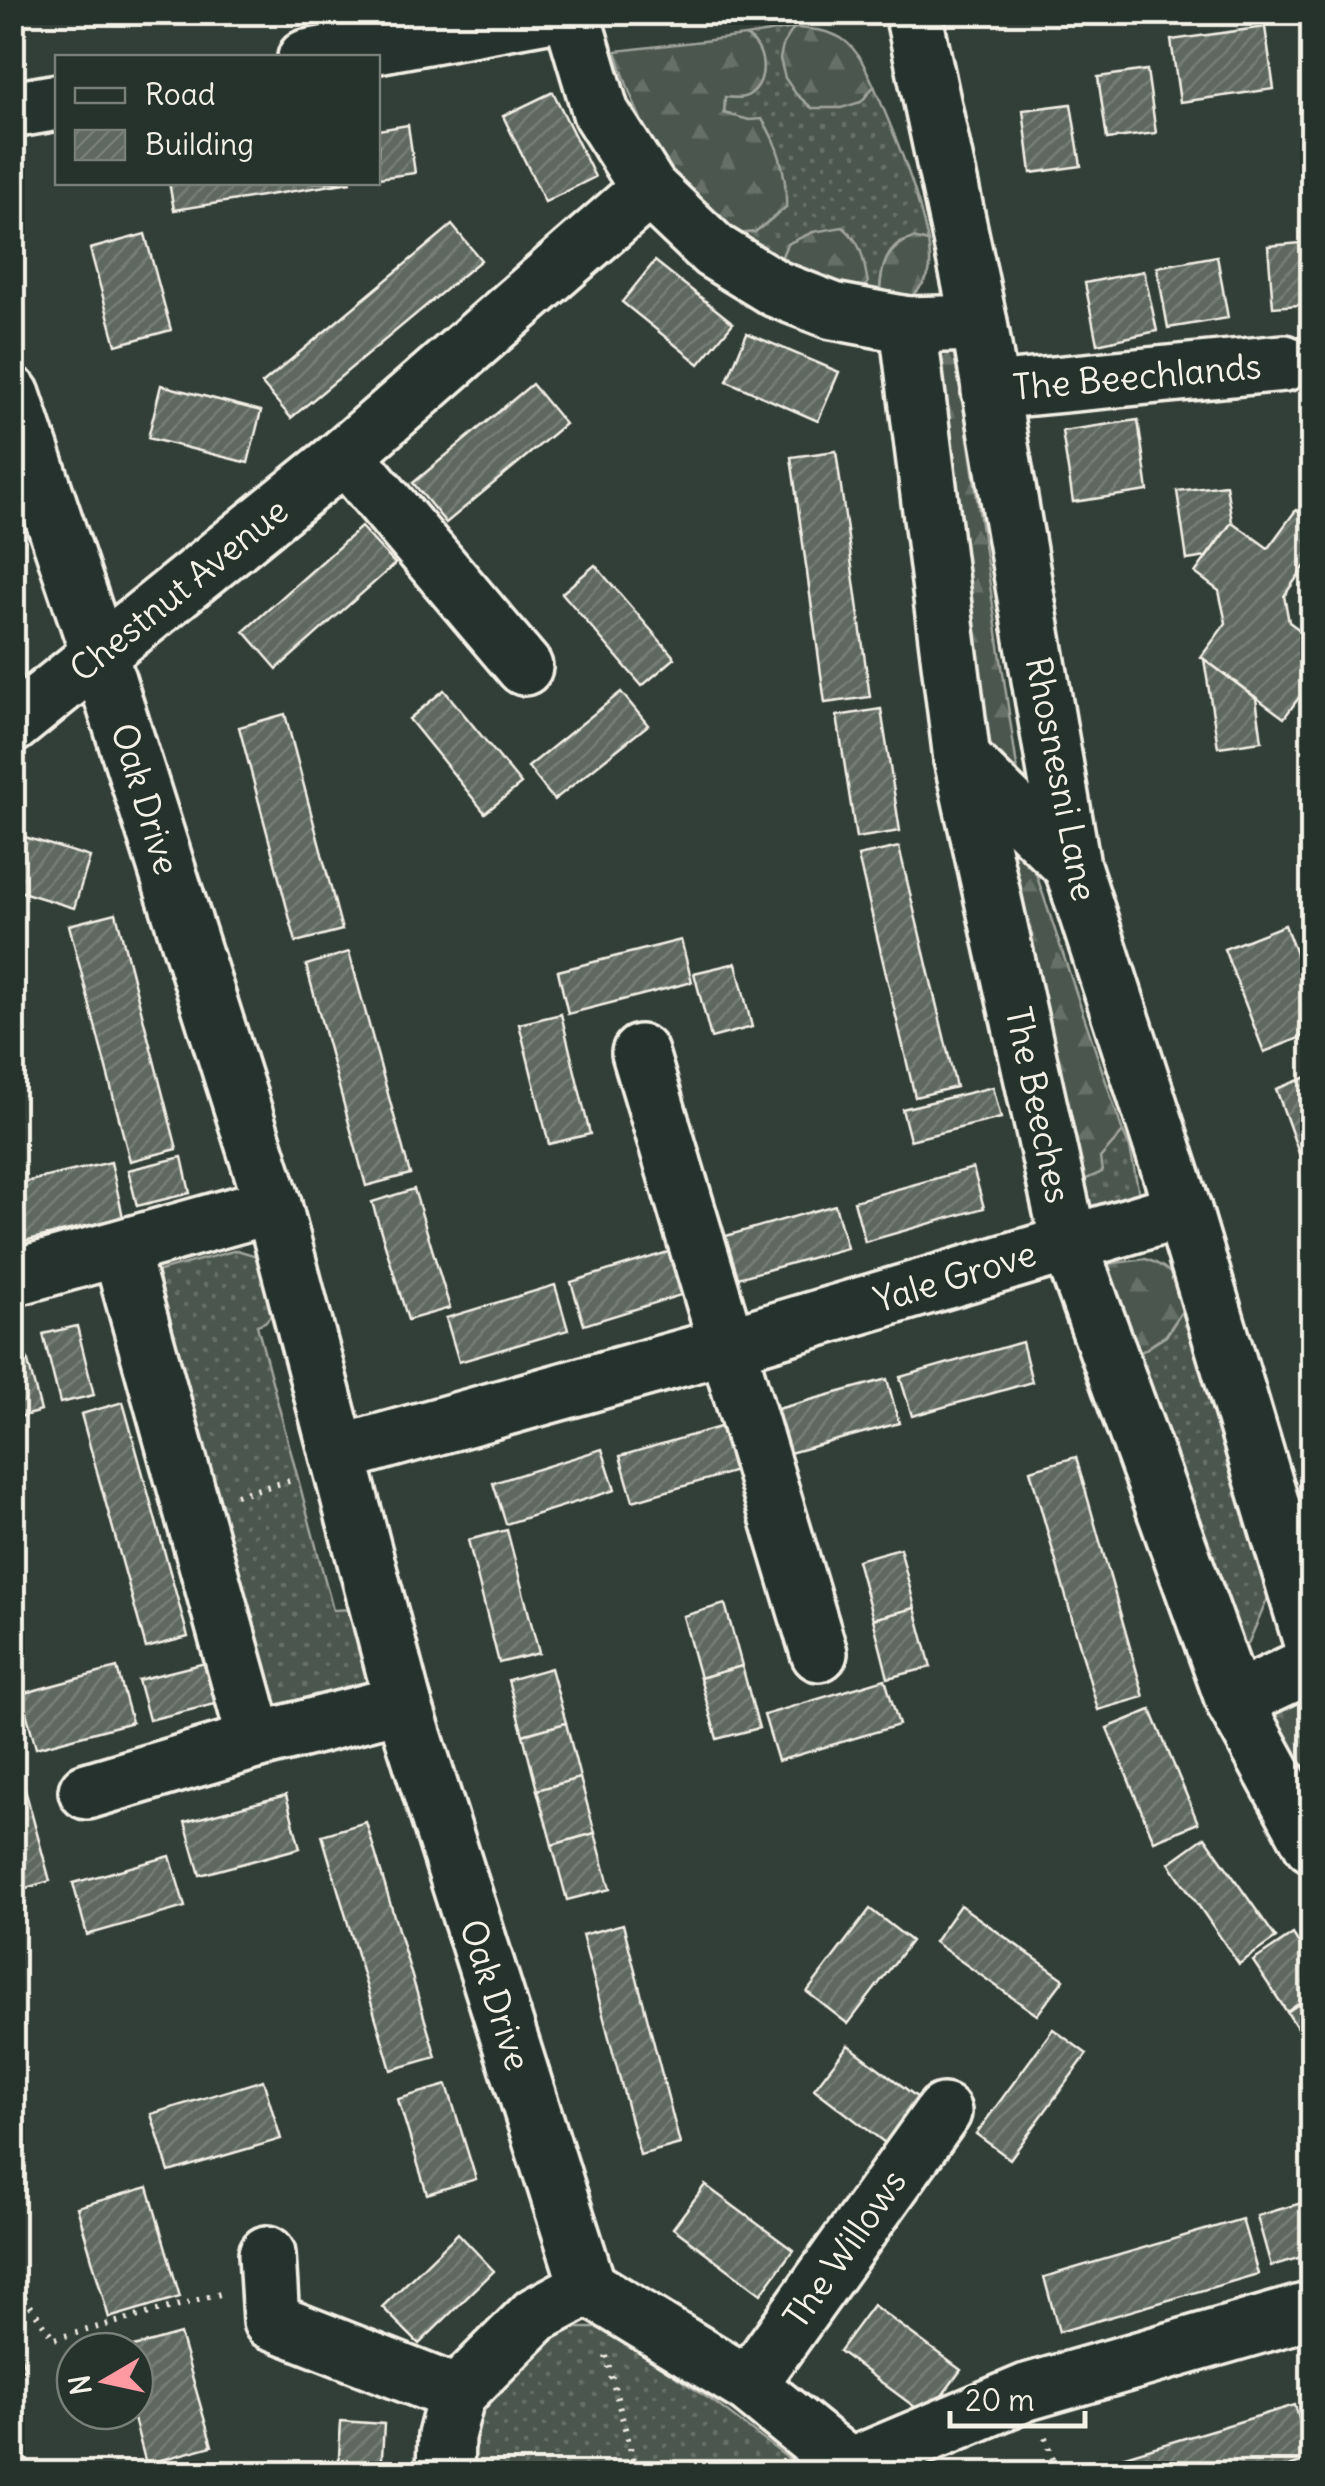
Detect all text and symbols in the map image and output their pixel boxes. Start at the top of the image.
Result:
legend [55,55,380,185]
text: Road [145,75,215,113]
text: Building [145,125,254,163]
street label: The Beechlands [1011,343,1263,409]
street label: Chestnut Avenue [60,488,296,691]
street label: Rhosnesni Lane [1017,653,1107,904]
street label: Oak Drive [102,718,190,880]
street label: The Beeches [997,1003,1081,1207]
street label: Yale Grove [869,1231,1041,1321]
street label: Oak Drive [451,1914,541,2076]
street label: The Willows [773,2160,915,2336]
north arrow [55,2331,155,2431]
scale bar [950,2366,1085,2428]
text: N [61,2373,100,2397]
text: 20 m [965,2381,1035,2419]

